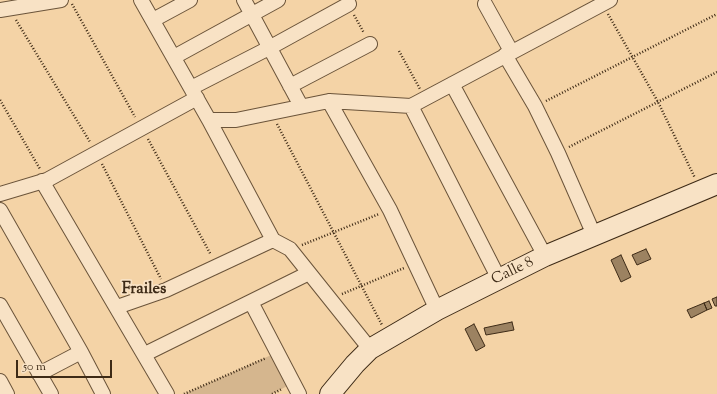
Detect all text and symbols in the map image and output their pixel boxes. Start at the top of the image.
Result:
street label: Calle 8 [489,254,537,290]
district label: Frailes [122,280,166,300]
scale bar [18,352,114,378]
text: 50 m [23,358,46,376]

